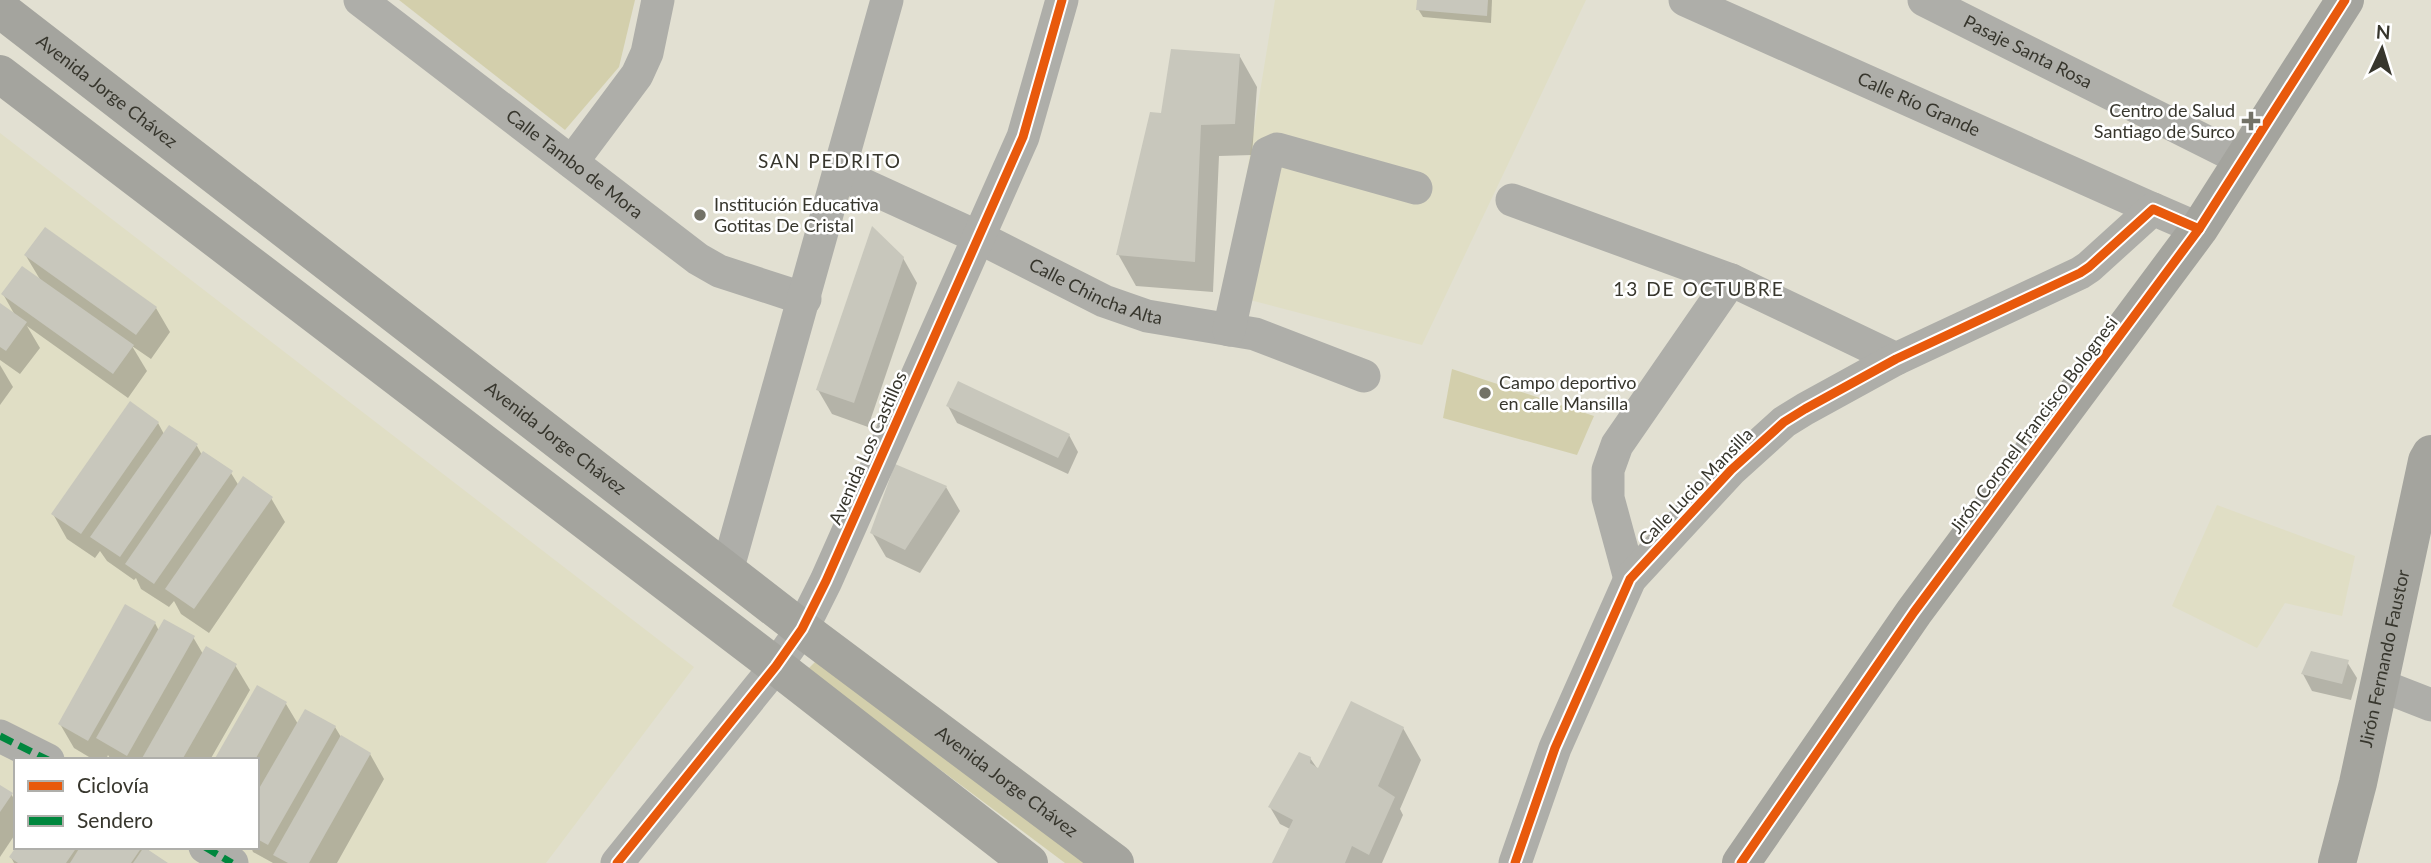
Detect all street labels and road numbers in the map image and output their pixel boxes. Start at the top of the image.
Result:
street label: Pasaje Santa Rosa [1960,10,2096,93]
street label: Avenida Jorge Chávez [33,29,182,152]
street label: Calle Río Grande [1854,67,1984,140]
street label: Calle Tambo de Mora [502,104,648,223]
street label: Calle Chincha Alta [1026,253,1164,328]
street label: Jirón Coronel Francisco Bolognesi [1945,312,2122,537]
street label: Avenida Los Castillos [823,367,911,528]
street label: Avenida Jorge Chávez [481,376,631,499]
street label: Calle Lucio Mansilla [1634,423,1757,550]
street label: Jirón Fernando Faustor [2354,567,2414,749]
street label: Avenida Jorge Chávez [931,721,1083,841]

